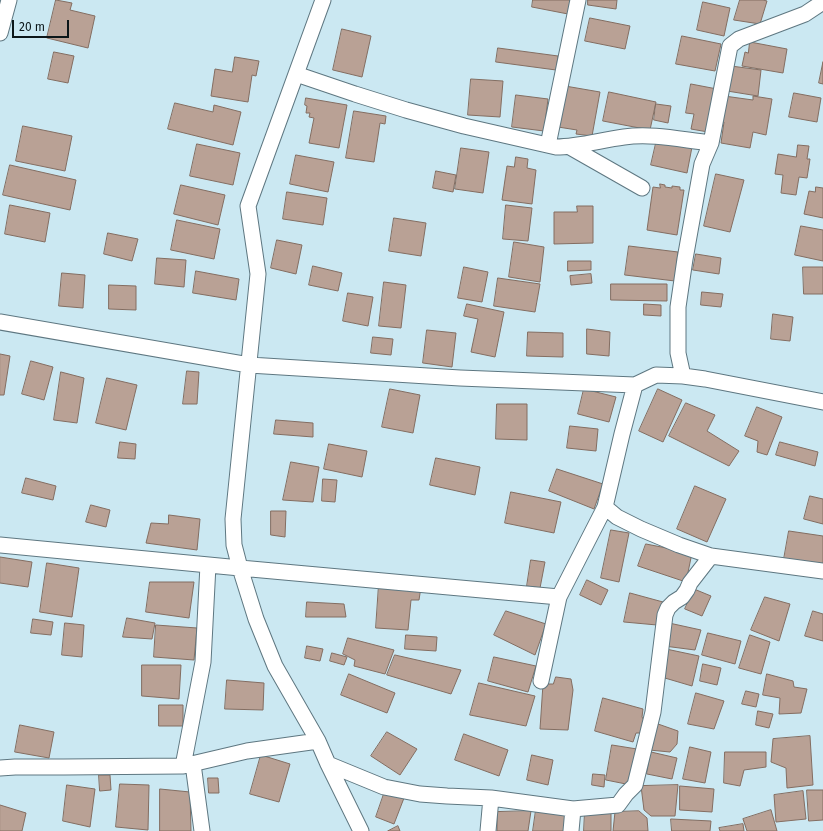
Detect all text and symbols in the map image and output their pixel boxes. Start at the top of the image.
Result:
scale bar [14,12,71,38]
text: 20 m [19,20,45,34]

